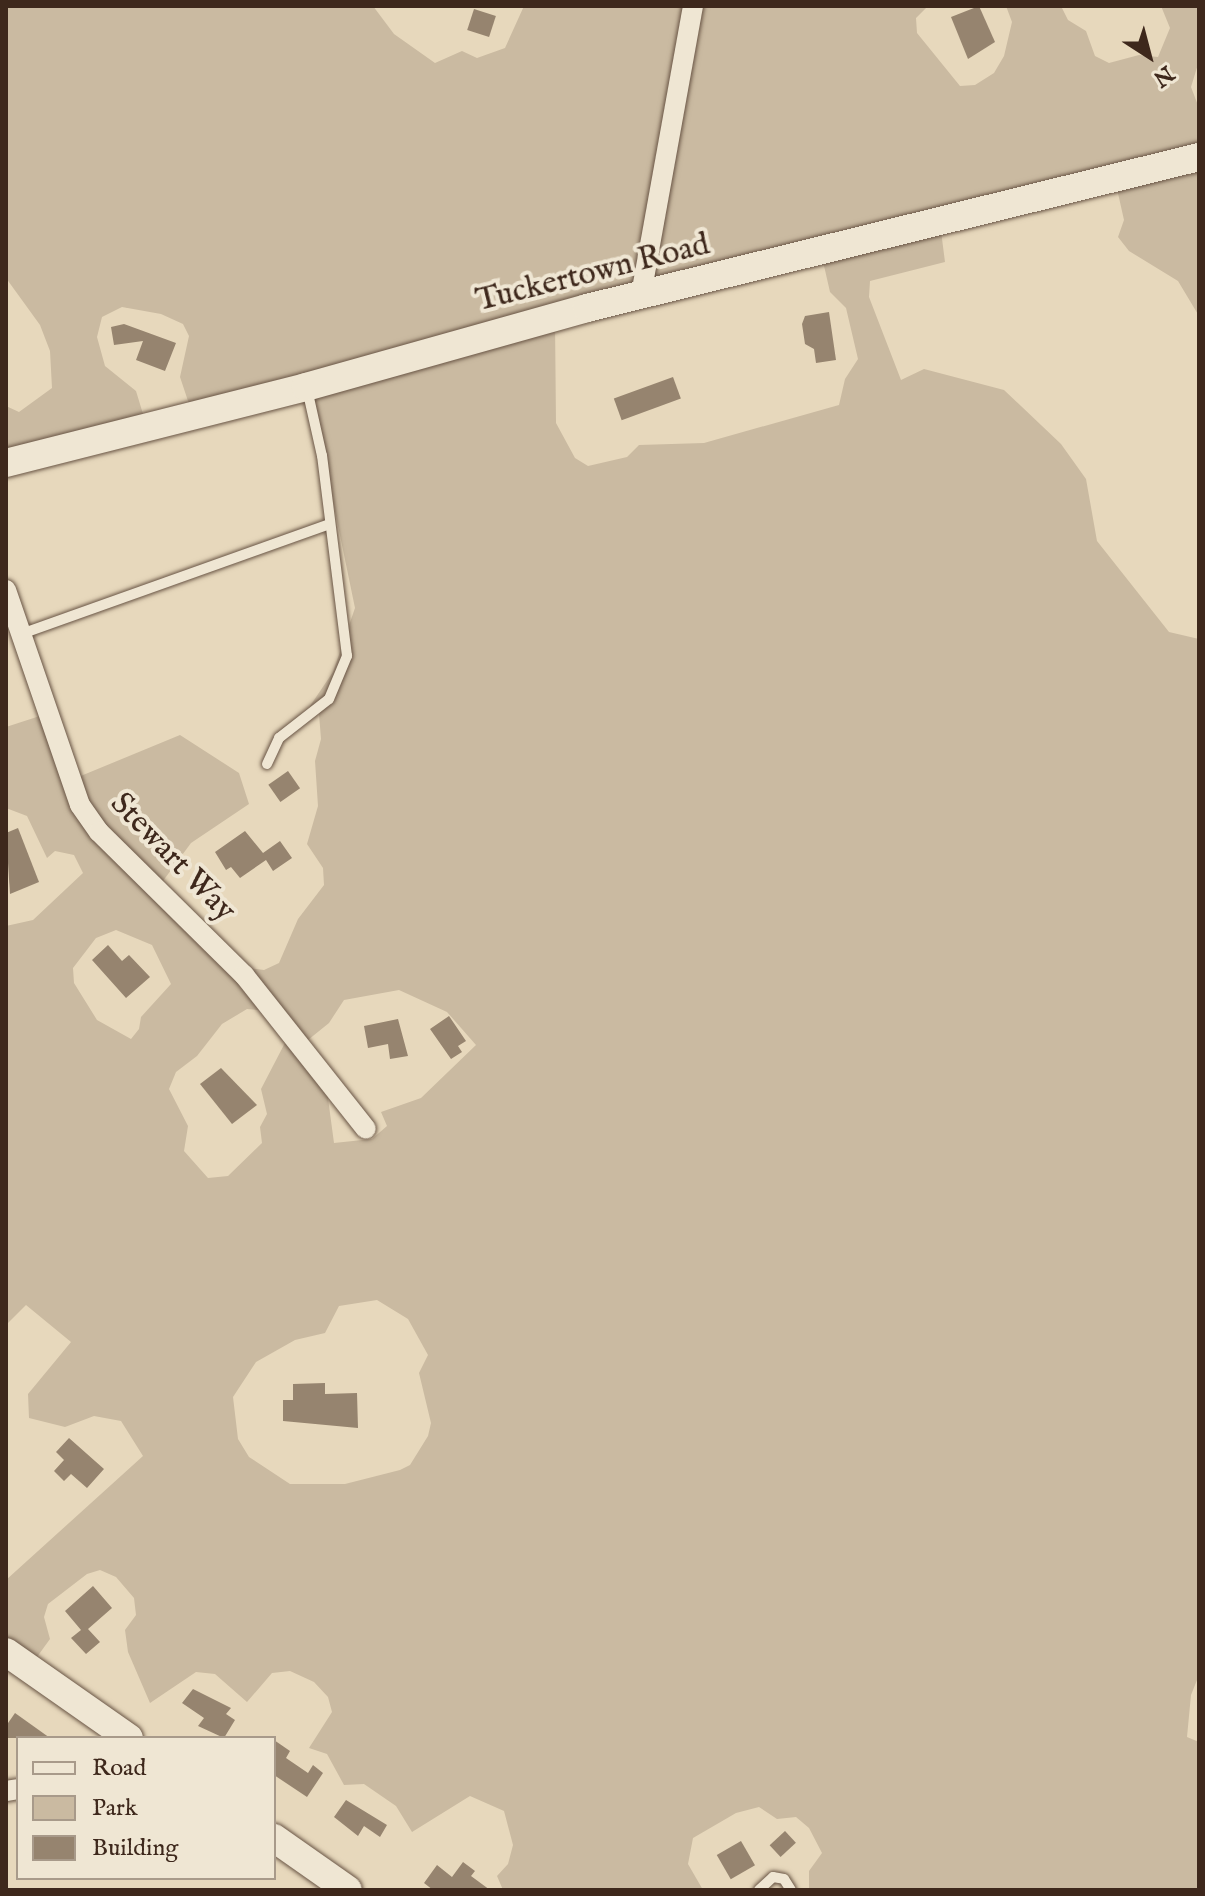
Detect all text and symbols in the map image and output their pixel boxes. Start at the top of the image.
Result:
north arrow [1109,16,1189,96]
text: N [1147,58,1179,92]
street label: Tuckertown Road [472,226,714,322]
street label: Stewart Way [101,786,243,930]
legend [16,1736,276,1880]
text: Road [92,1753,146,1784]
text: Park [92,1793,138,1824]
text: Building [92,1833,178,1864]

